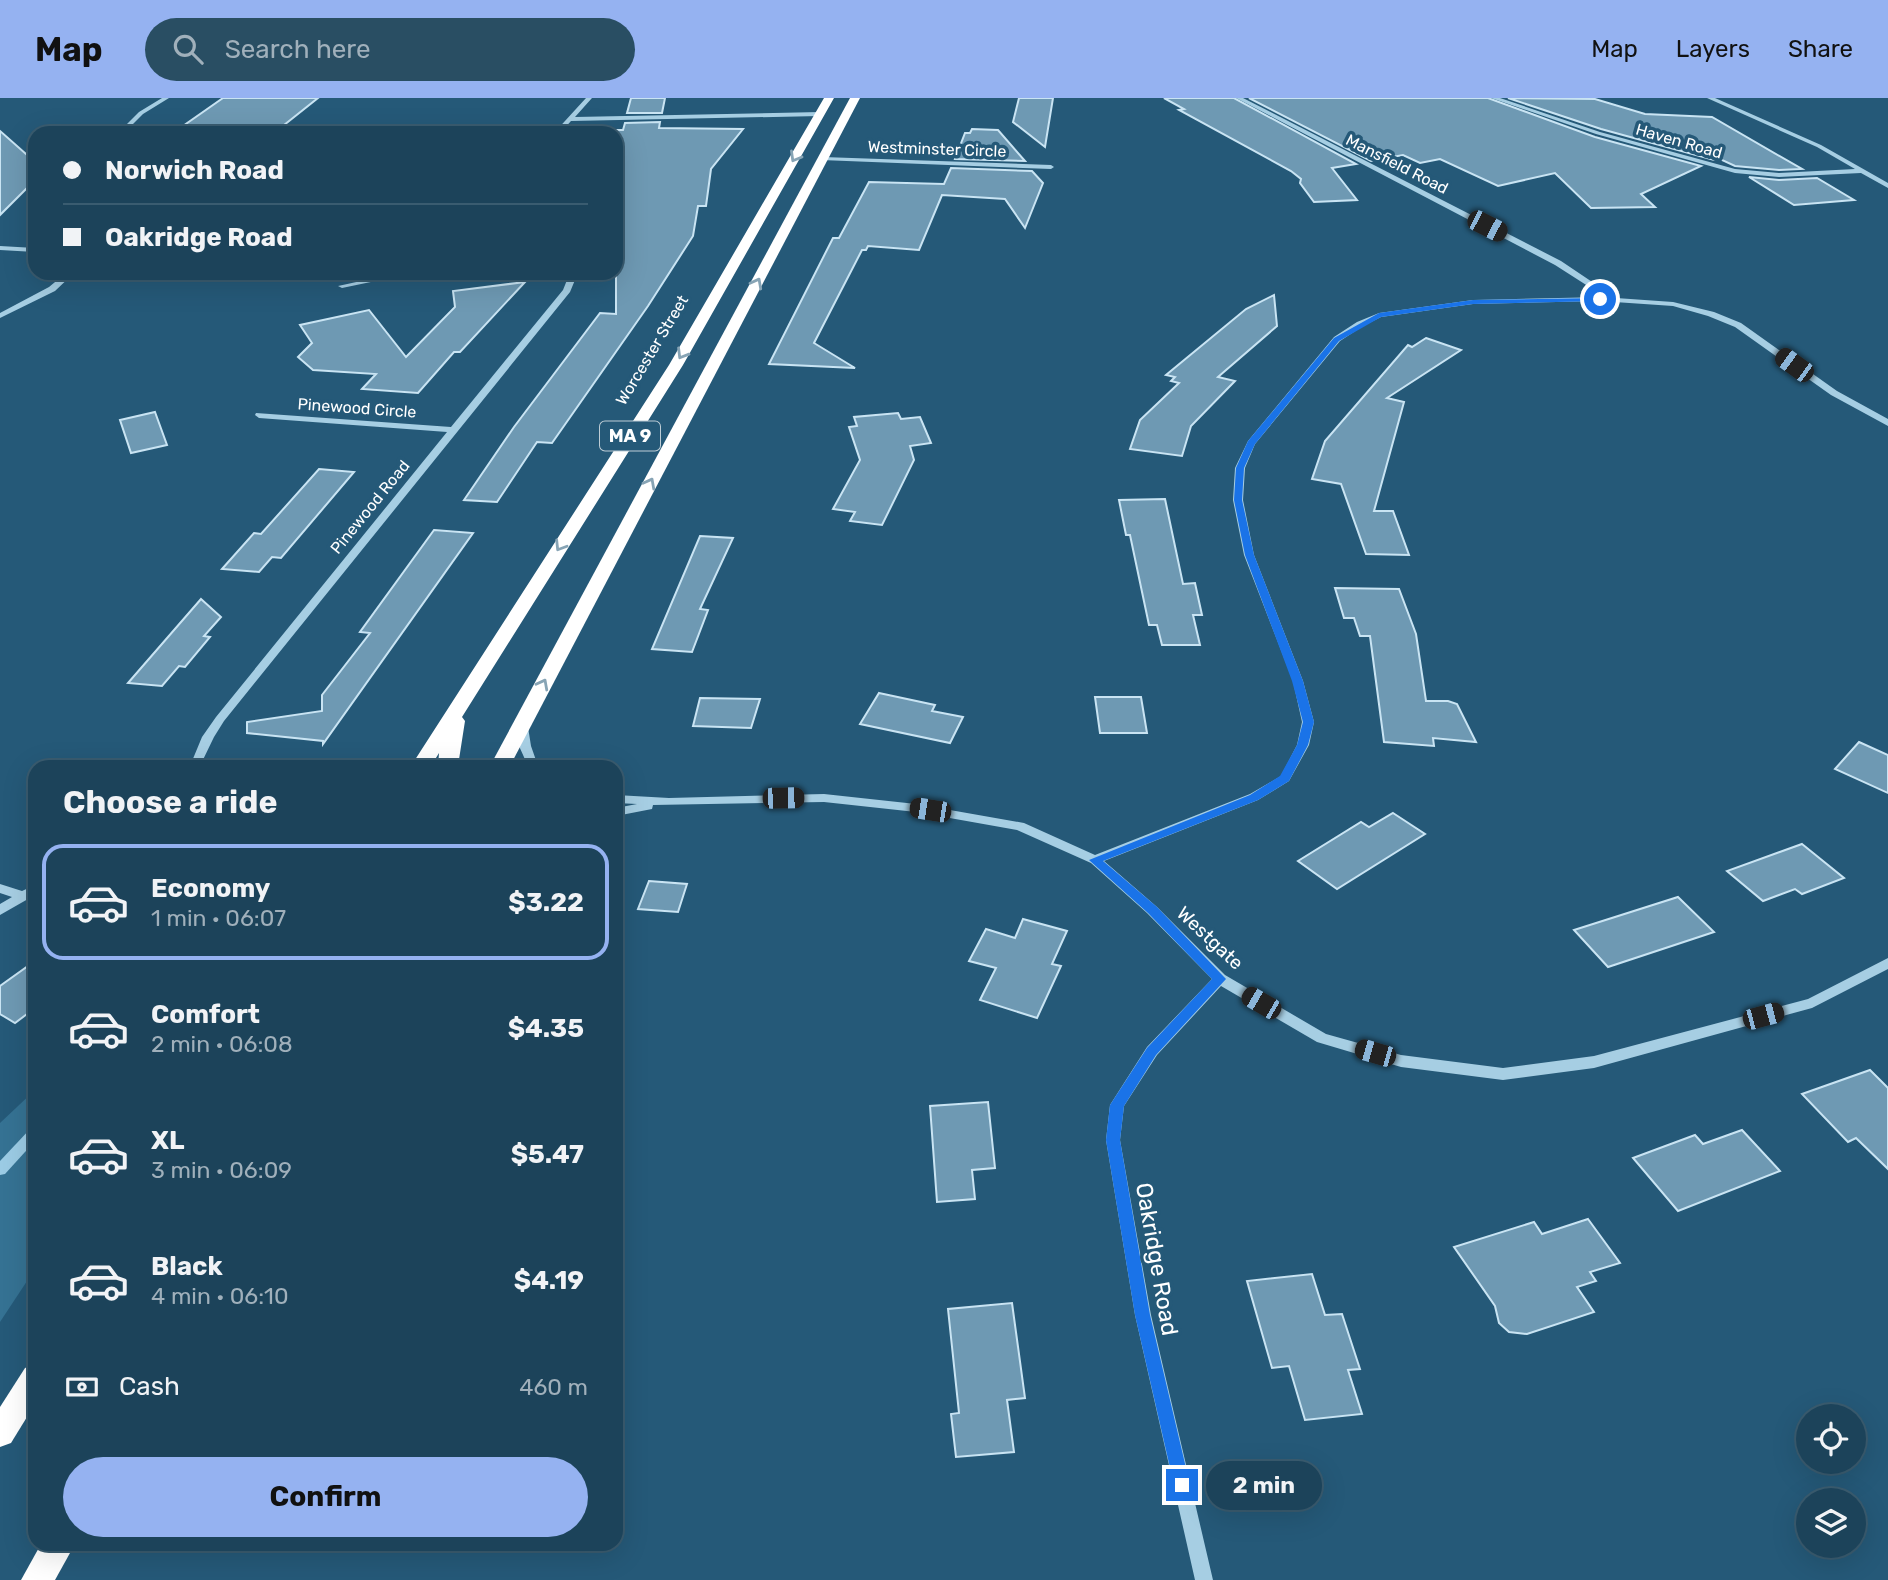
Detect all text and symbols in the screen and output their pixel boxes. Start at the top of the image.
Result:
search box [145,18,635,81]
text: Map [35,30,103,69]
icon: search [169,30,207,68]
text: Search here [225,34,370,65]
text: Map [1591,35,1638,63]
text: Layers [1676,35,1750,63]
text: Share [1788,35,1853,63]
street label: Haven Road [1634,120,1724,162]
street label: Mansfield Road [1343,130,1451,198]
street label: Westminster Circle [867,137,1007,161]
one-way arrow [790,150,803,163]
text: Norwich Road [105,155,284,186]
car [1464,207,1511,245]
text: Oakridge Road [105,222,293,253]
one-way arrow [749,277,762,290]
route start [1584,283,1616,315]
street label: Worcester Street [612,292,692,408]
car [1771,344,1818,386]
one-way arrow [677,347,690,360]
street label: Pinewood Circle [297,394,417,422]
road number: MA 9 [600,422,660,450]
street label: Pinewood Road [326,456,414,558]
one-way arrow [642,478,655,491]
one-way arrow [555,539,568,552]
one-way arrow [535,679,548,691]
text: Choose a ride [63,783,277,821]
car [762,787,805,809]
car [908,796,953,824]
icon: car [67,871,130,934]
text: Economy [151,873,270,904]
text: $3.22 [508,887,584,918]
street label: Westgate [1172,901,1248,975]
text: 1 min · 06:07 [151,904,286,932]
car [1238,983,1285,1023]
icon: car [67,997,130,1060]
text: Comfort [151,999,260,1030]
car [1740,1000,1787,1032]
text: $4.35 [508,1013,584,1044]
text: 2 min · 06:08 [151,1030,293,1058]
car [1352,1037,1399,1069]
icon: car [67,1123,130,1186]
text: XL [151,1125,184,1156]
text: $5.47 [511,1139,584,1170]
text: 3 min · 06:09 [151,1156,292,1184]
street label: Oakridge Road [1130,1180,1184,1338]
icon: car [67,1249,130,1312]
text: Black [151,1251,223,1282]
text: $4.19 [514,1265,584,1296]
text: 4 min · 06:10 [151,1282,289,1310]
icon: cash [63,1368,101,1406]
text: Cash [119,1371,180,1402]
text: 460 m [519,1373,588,1401]
map controls [1796,1404,1866,1558]
button: locate [1796,1404,1866,1474]
button: Confirm [63,1457,588,1537]
callout: 2 min [1206,1460,1322,1510]
route end [1166,1469,1198,1501]
text: 2 min [1233,1471,1295,1499]
button: layers [1796,1488,1866,1558]

